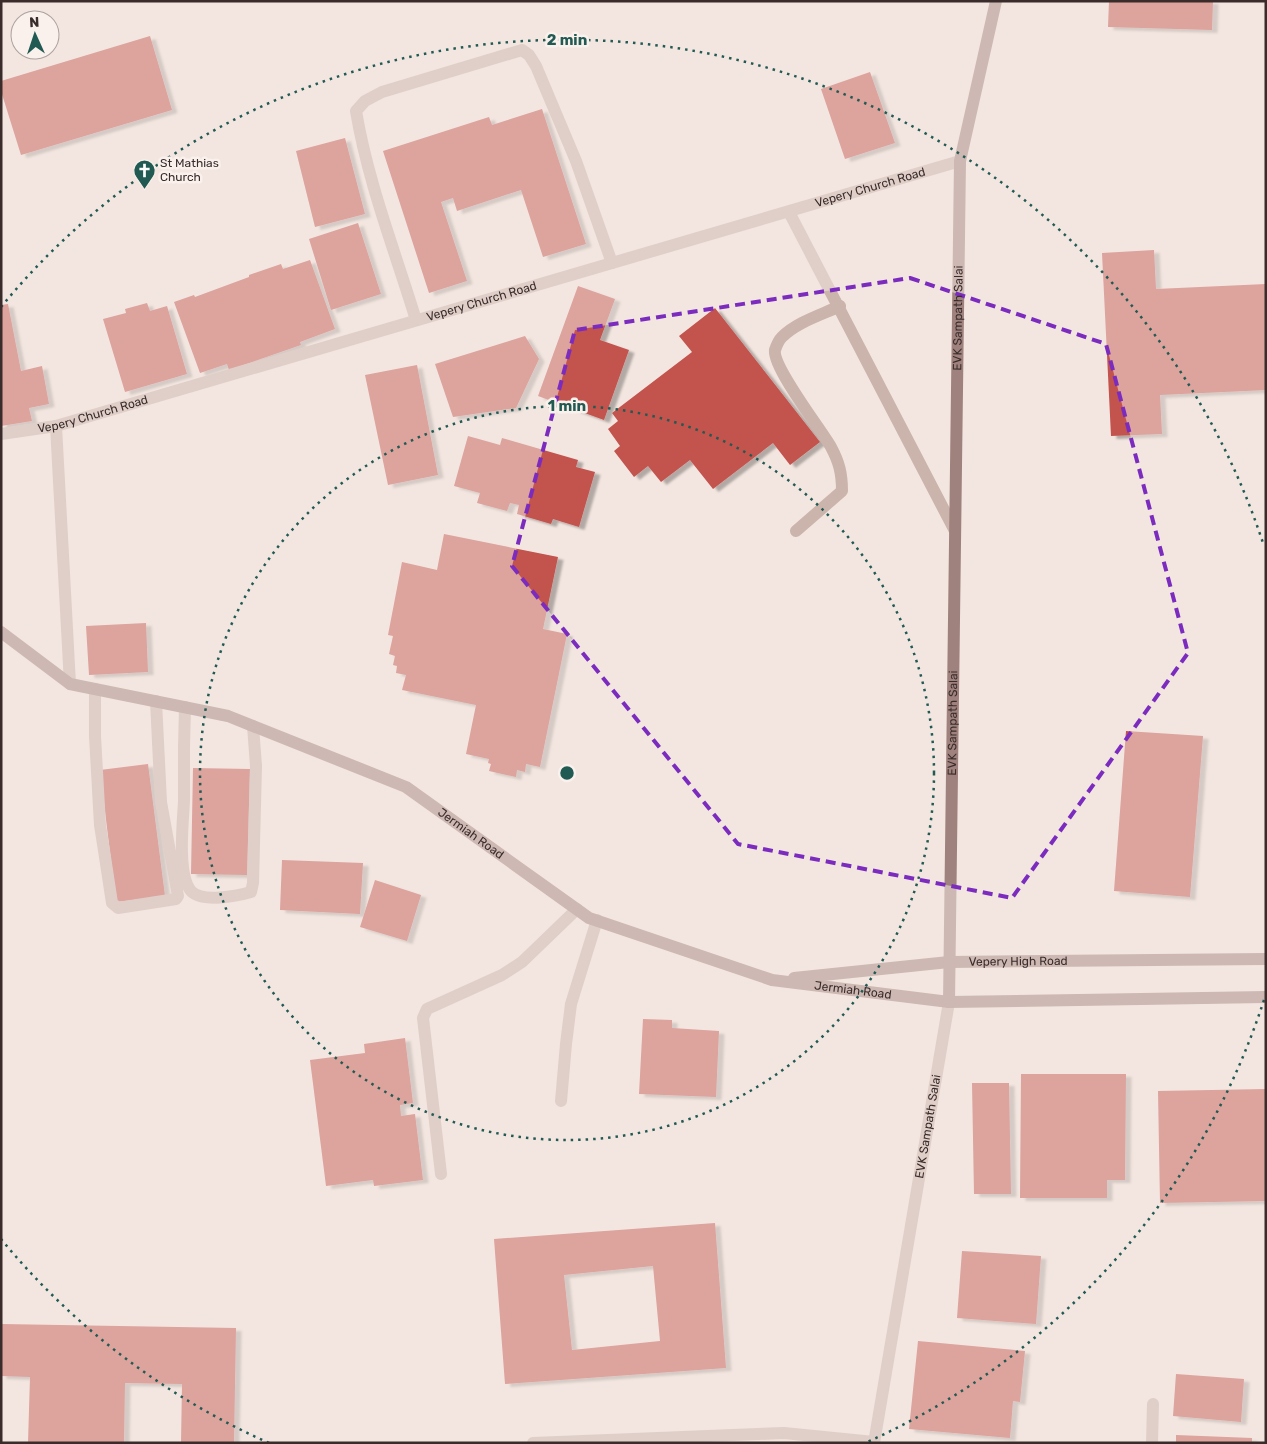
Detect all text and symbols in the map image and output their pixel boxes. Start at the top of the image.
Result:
north arrow [10,10,60,60]
text: N [29,14,40,31]
text: 2 min [547,31,587,49]
place label: St Mathias Church [160,156,219,184]
church icon: St Mathias Church [132,158,156,189]
street label: Vepery Church Road [813,165,927,210]
street label: EVK Sampath Salai [950,265,966,371]
street label: Vepery Church Road [425,279,538,324]
street label: Vepery Church Road [37,392,150,436]
text: 1 min [548,397,586,415]
street label: EVK Sampath Salai [945,670,960,776]
centre of rings [558,764,576,782]
street label: Jermiah Road [435,805,507,862]
street label: Vepery High Road [969,954,1068,969]
street label: Jermiah Road [813,978,892,1002]
street label: EVK Sampath Salai [912,1073,944,1180]

